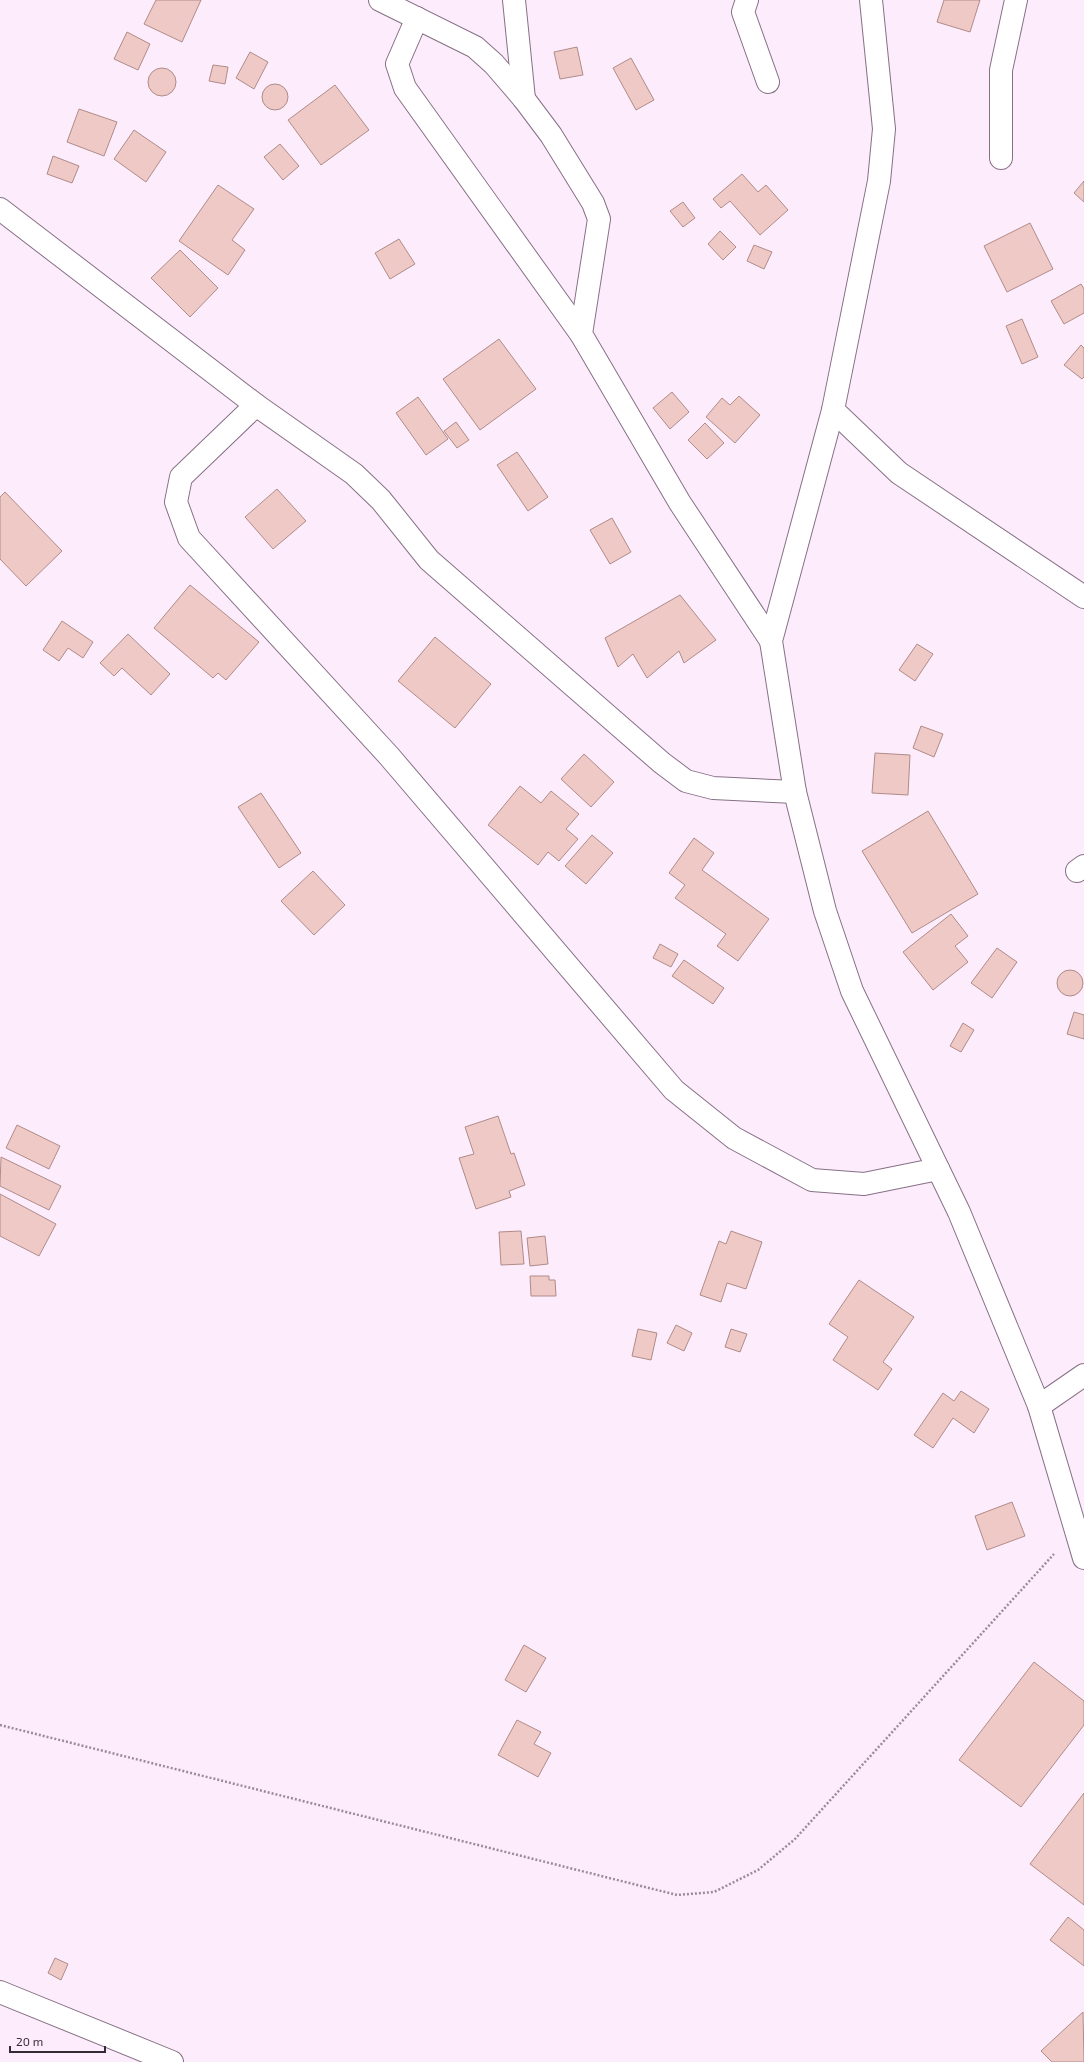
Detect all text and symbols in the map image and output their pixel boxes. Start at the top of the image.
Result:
scale bar [10,2028,105,2054]
text: 20 m [16,2034,43,2048]

